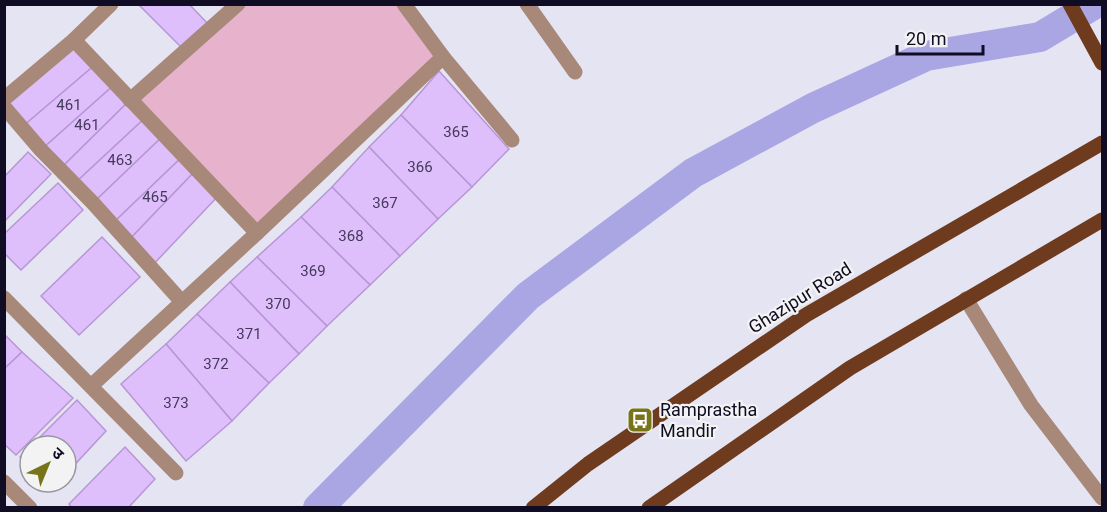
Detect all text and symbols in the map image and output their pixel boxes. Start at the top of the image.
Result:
scale bar [897,18,982,56]
text: 20 m [906,28,946,49]
house number: 461 [56,96,82,114]
house number: 461 [74,116,100,134]
house number: 365 [443,123,469,141]
house number: 463 [107,151,133,169]
house number: 366 [407,158,433,176]
house number: 465 [142,188,168,206]
house number: 367 [372,194,398,212]
house number: 368 [338,227,364,245]
street label: Ghazipur Road [744,258,855,338]
house number: 369 [300,262,326,280]
house number: 370 [265,295,291,313]
house number: 371 [236,325,262,343]
house number: 372 [203,355,229,373]
house number: 373 [163,394,189,412]
place label: Ramprastha Mandir [660,399,757,441]
bus stop icon: Ramprastha Mandir [625,405,655,435]
north arrow [18,434,78,494]
text: उ [48,443,68,464]

